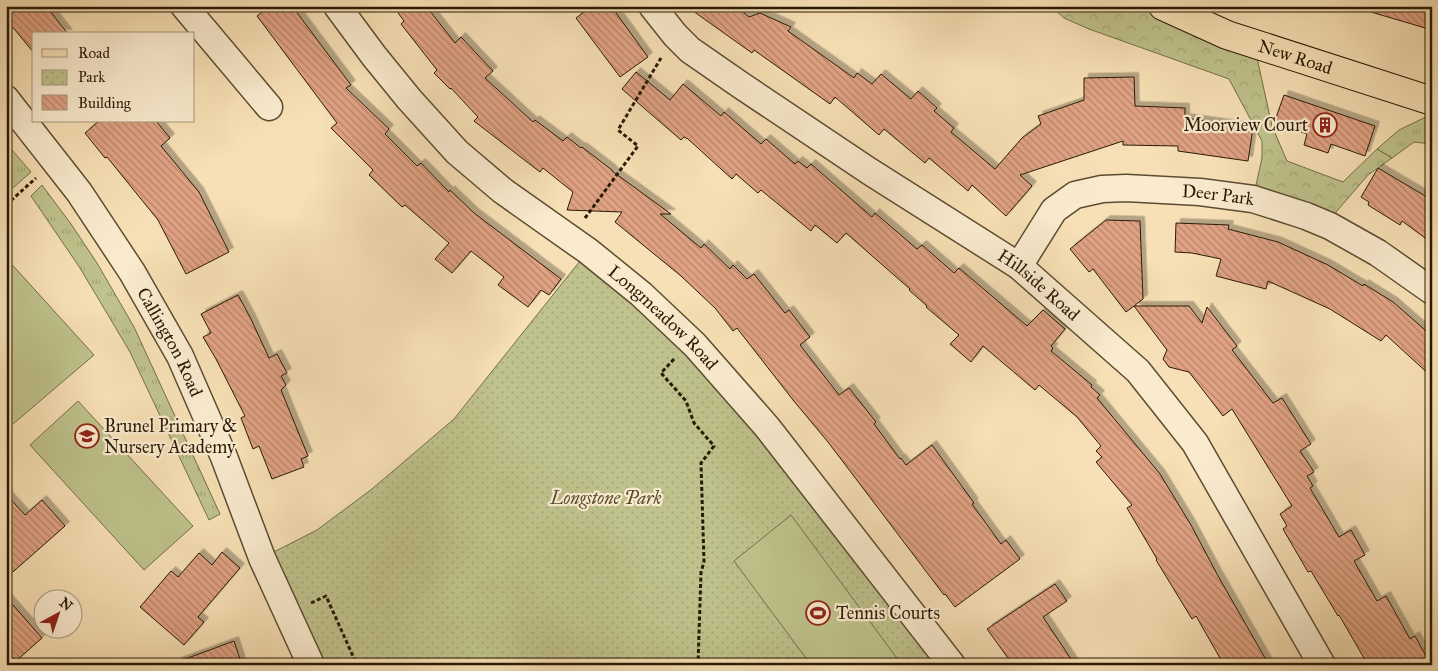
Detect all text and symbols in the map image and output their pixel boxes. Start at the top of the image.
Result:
legend [32,32,195,122]
street label: New Road [1255,35,1335,79]
text: Road [78,44,110,62]
text: Park [78,68,105,86]
text: Building [78,94,132,112]
building icon: Moorview Court [1312,112,1338,138]
place label: Moorview Court [1183,114,1309,136]
street label: Deer Park [1182,180,1256,210]
street label: Hillside Road [994,244,1084,325]
street label: Longmeadow Road [604,261,723,374]
street label: Callington Road [132,284,207,400]
place label: Brunel Primary & Nursery Academy [104,415,237,458]
school or university icon: Brunel Primary & Nursery Academy [74,423,100,449]
park label: Longstone Park [550,487,662,509]
north arrow [32,588,82,638]
text: N [56,594,76,615]
sports icon: Tennis Courts [805,600,831,626]
place label: Tennis Courts [836,602,940,624]

